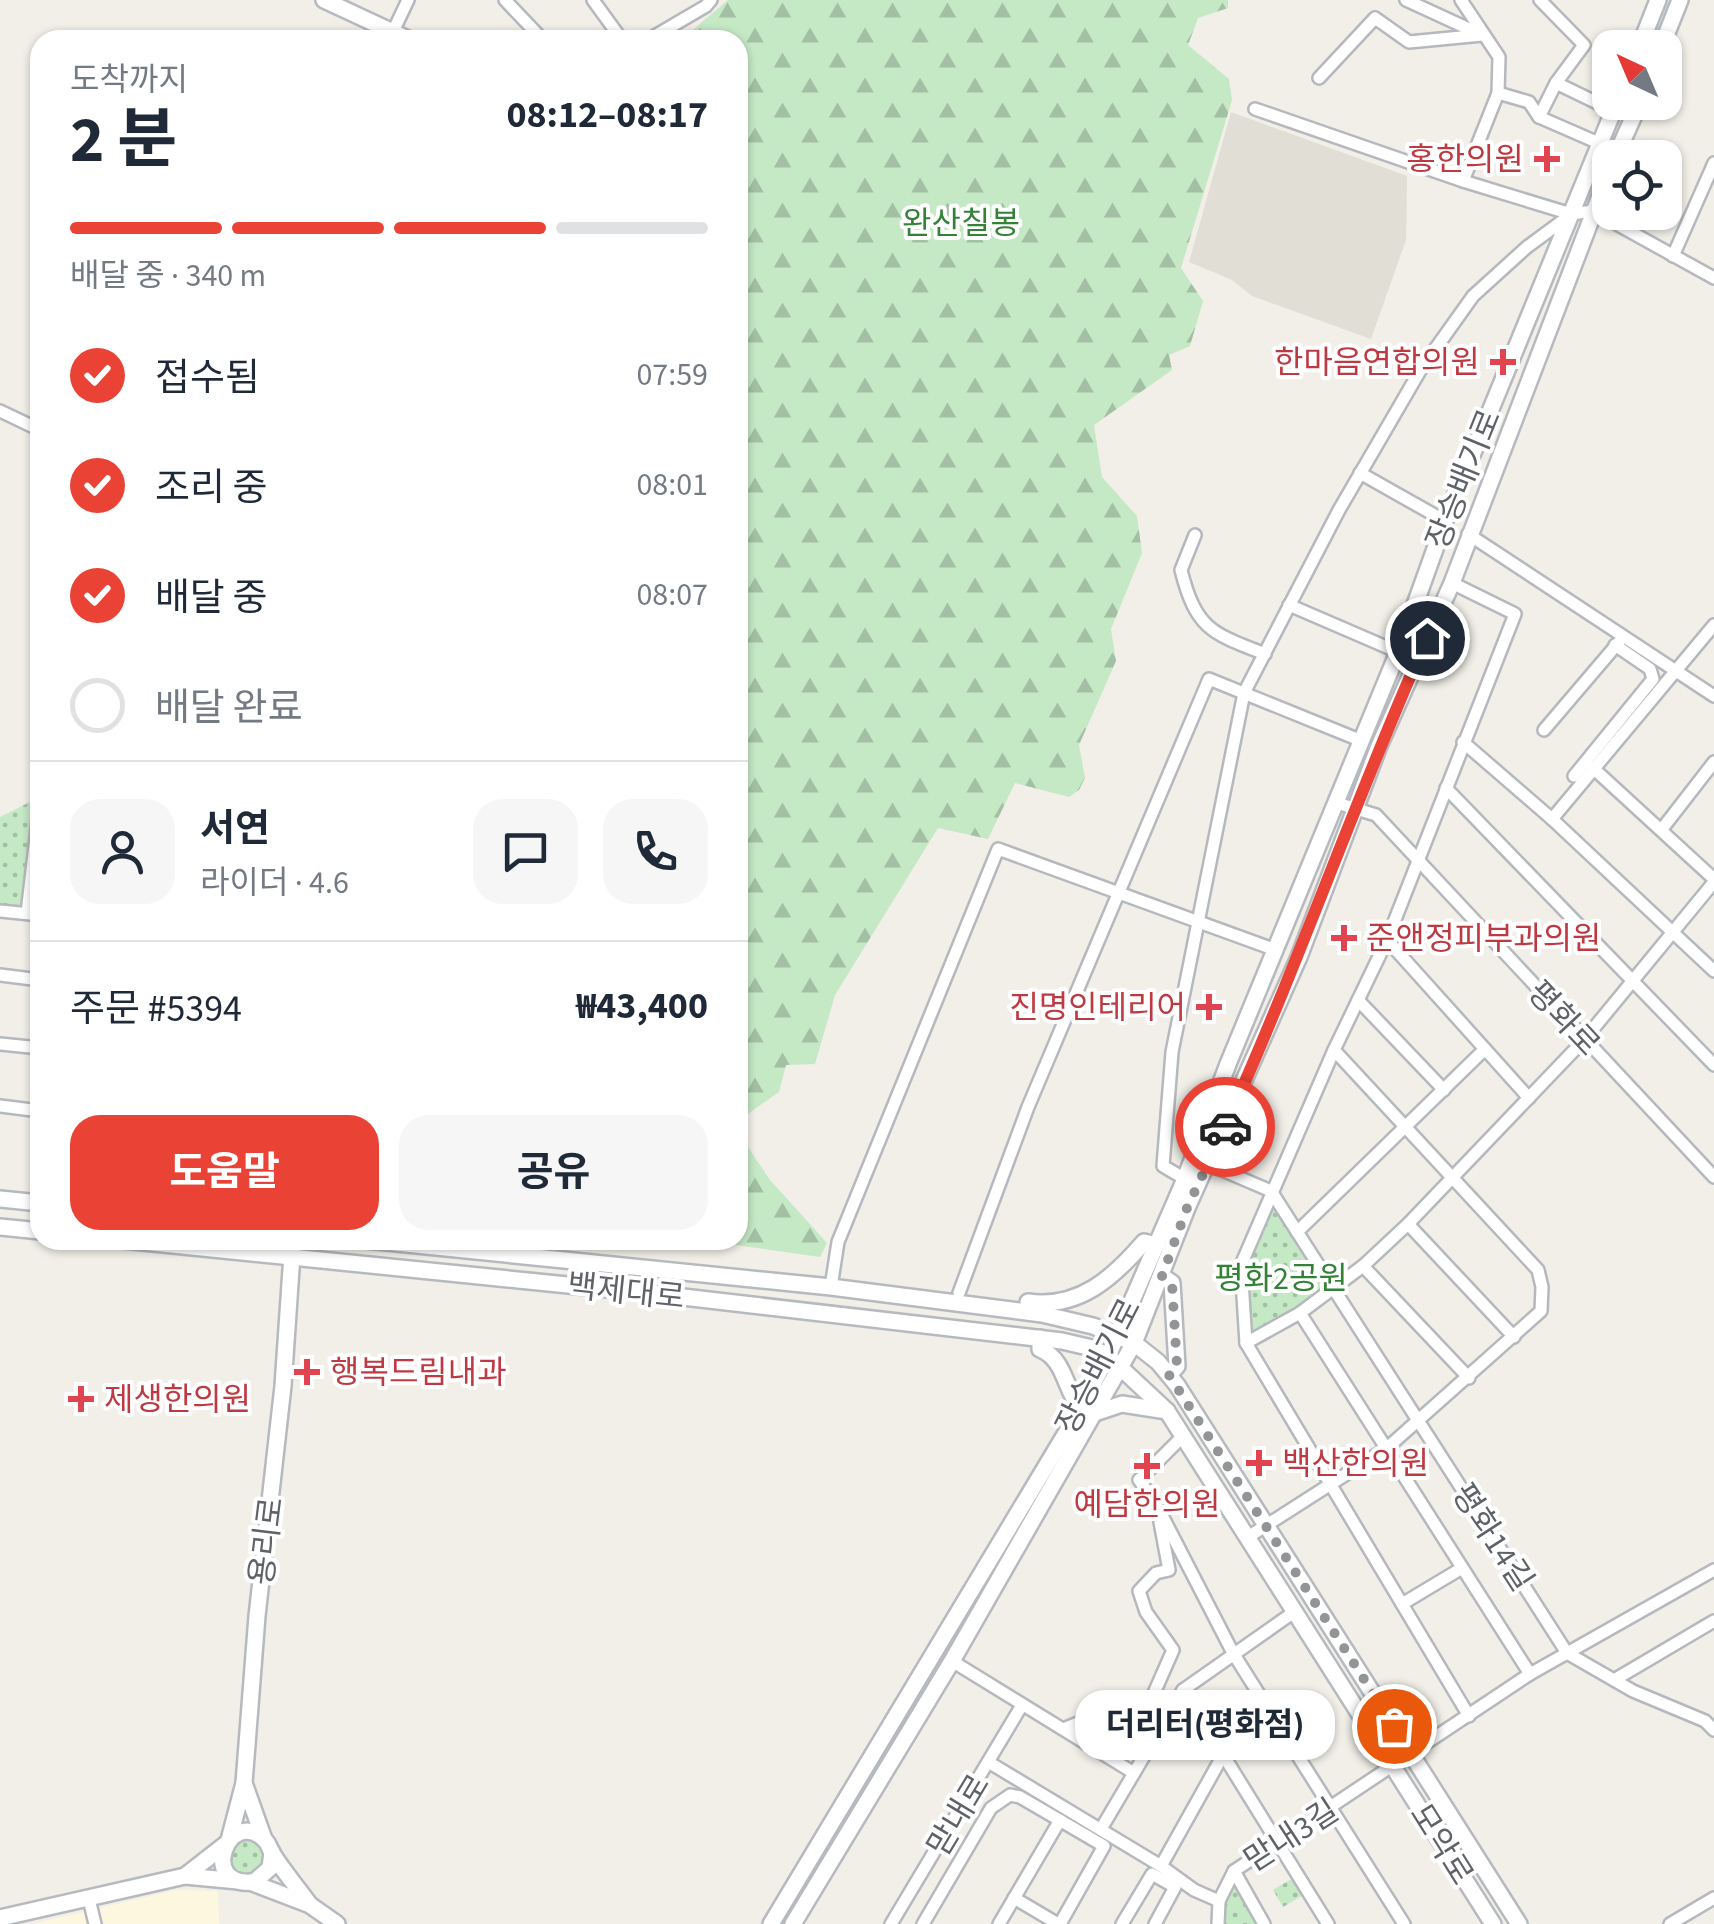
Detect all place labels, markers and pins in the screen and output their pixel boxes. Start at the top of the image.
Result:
place label: 홍한의원 [1406,137,1524,183]
marker: 홍한의원 [1534,146,1560,172]
place label: 한마음연합의원 [1274,340,1480,386]
marker: 한마음연합의원 [1490,349,1516,375]
pin [1385,596,1470,681]
place label: 준앤정피부과의원 [1366,916,1602,962]
marker: 준앤정피부과의원 [1331,925,1357,951]
place label: 진명인테리어 [1009,985,1186,1031]
marker: 진명인테리어 [1196,994,1222,1020]
place label: 행복드림내과 [330,1350,507,1396]
marker: 행복드림내과 [294,1359,320,1385]
place label: 제생한의원 [104,1377,251,1423]
marker: 제생한의원 [68,1386,94,1412]
place label: 백산한의원 [1282,1441,1429,1487]
marker: 백산한의원 [1246,1450,1272,1476]
marker: 예담한의원 [1134,1453,1160,1479]
place label: 예담한의원 [1073,1482,1221,1528]
pin [1352,1684,1437,1769]
callout: 더리터(평화점) [1074,1691,1334,1761]

